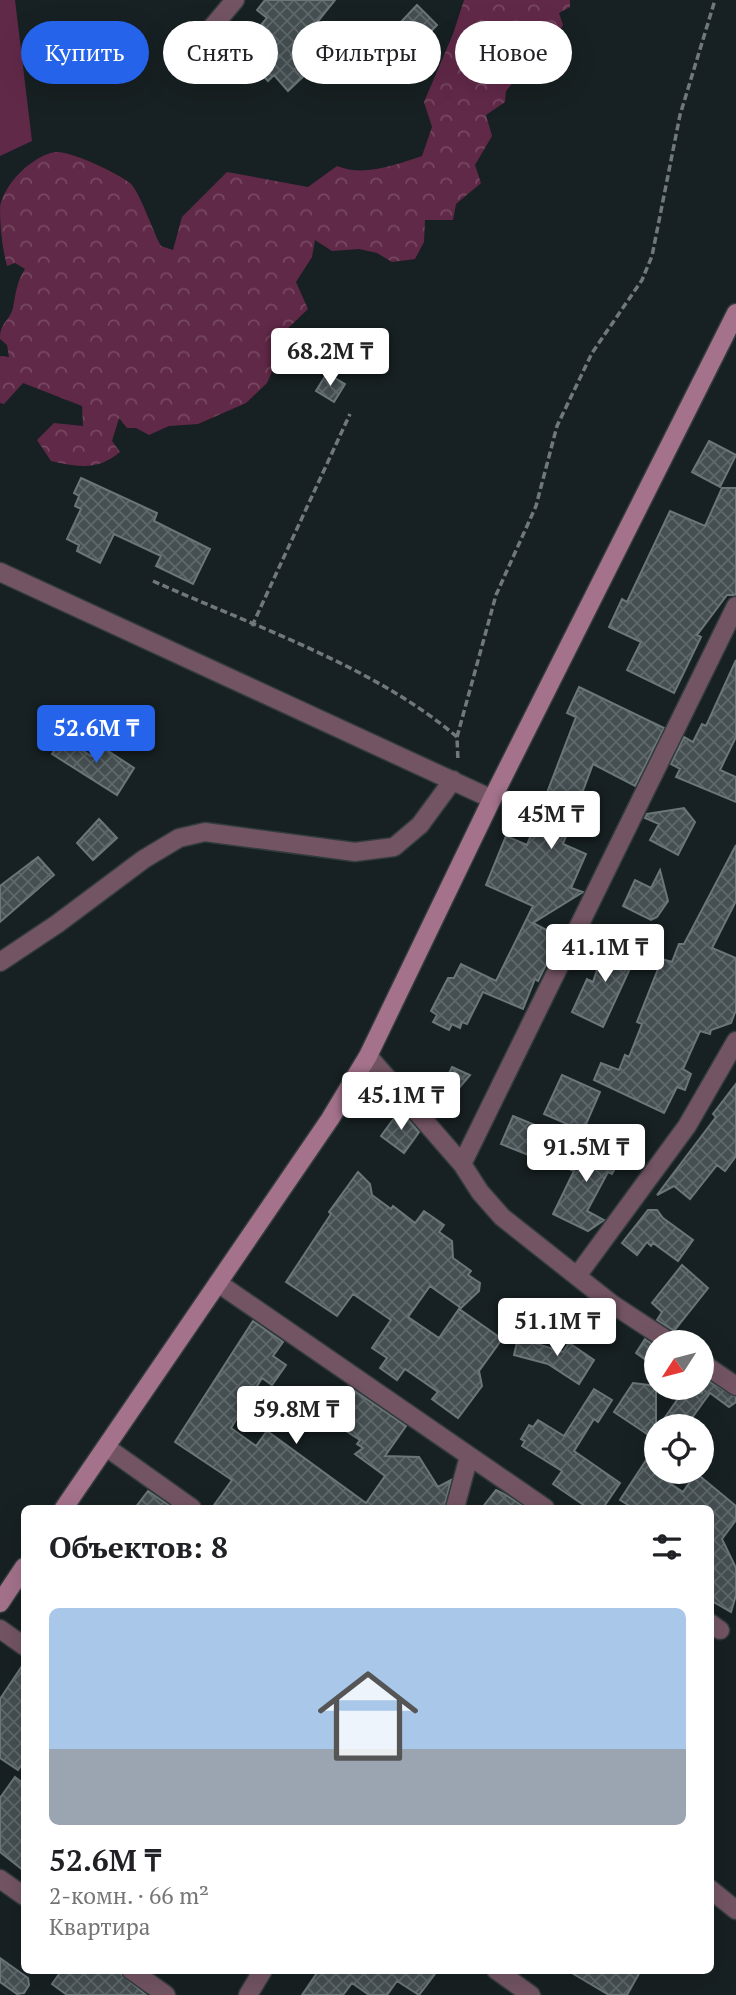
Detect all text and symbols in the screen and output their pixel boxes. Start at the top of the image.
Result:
chip: Купить [21,21,149,84]
chip: Снять [163,21,278,84]
chip: Фильтры [292,21,441,84]
chip: Новое [455,21,572,84]
pin: 68.2M ₸ [265,328,395,388]
text: 68.2M ₸ [287,335,373,366]
pin: 52.6M ₸ [31,706,161,765]
text: 52.6M ₸ [53,712,139,743]
pin: 45M ₸ [502,792,600,851]
text: 45M ₸ [518,798,584,829]
pin: 41.1M ₸ [540,925,670,984]
text: 41.1M ₸ [562,931,648,962]
pin: 45.1M ₸ [336,1072,466,1132]
text: 45.1M ₸ [358,1079,444,1110]
pin: 91.5M ₸ [521,1124,651,1184]
text: 91.5M ₸ [543,1131,629,1162]
pin: 51.1M ₸ [492,1298,622,1358]
text: 51.1M ₸ [514,1305,600,1336]
north arrow [644,1330,714,1400]
map controls [644,1330,714,1484]
pin: 59.8M ₸ [231,1386,361,1446]
text: 59.8M ₸ [253,1393,339,1424]
button: locate [644,1414,714,1484]
text: Объектов: 8 [49,1527,228,1567]
icon: filters [648,1528,686,1566]
icon: home [305,1653,431,1779]
text: 52.6M ₸ [49,1840,161,1880]
text: 2-комн. · 66 m² [49,1880,209,1911]
text: Квартира [49,1911,150,1942]

